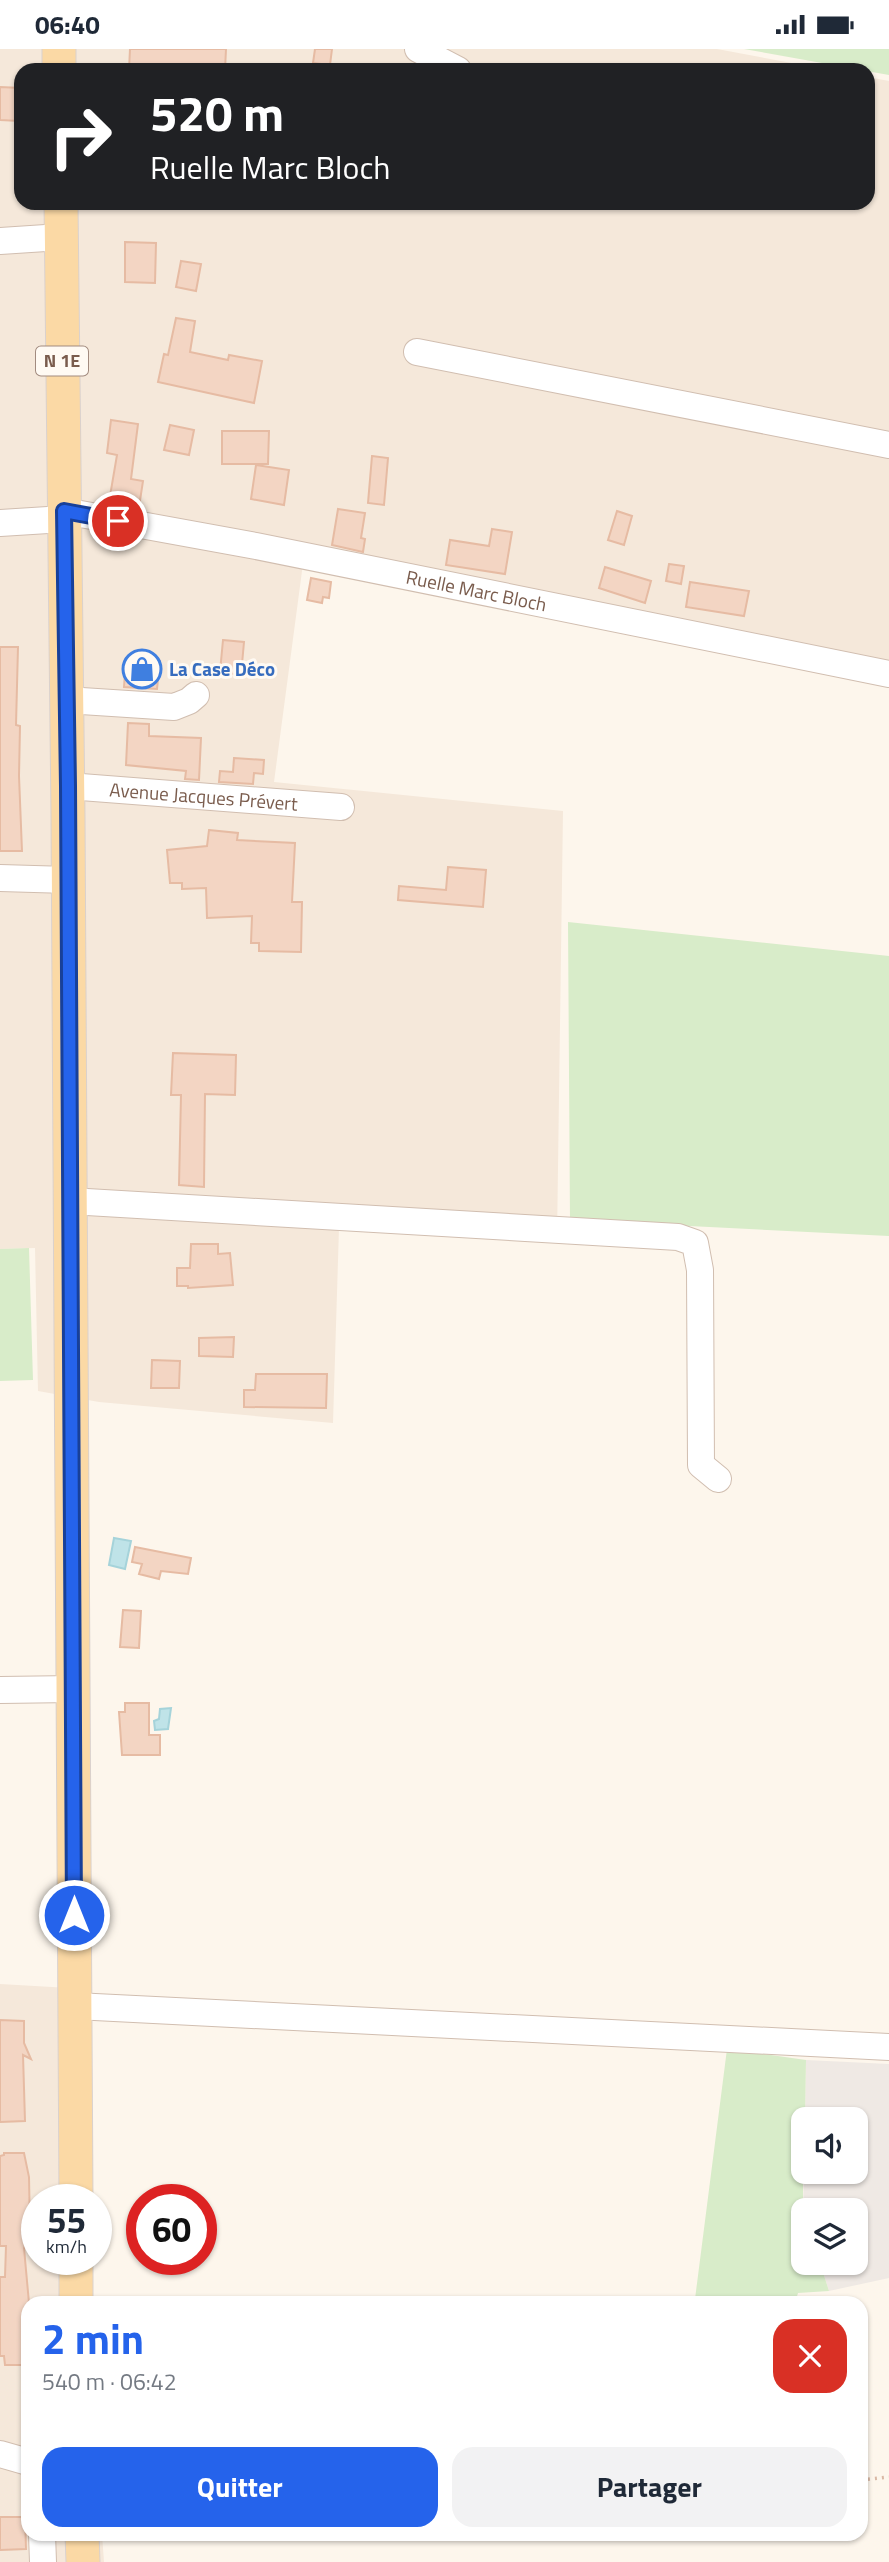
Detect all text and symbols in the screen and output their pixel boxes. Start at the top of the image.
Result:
text: 06:40 [35,5,100,44]
text: 520 m [150,75,284,150]
icon: right [35,91,126,182]
text: Ruelle Marc Bloch [150,143,391,191]
road number: N 1E [36,347,88,375]
pin [88,491,148,551]
icon: arrive [99,502,137,540]
street label: Ruelle Marc Bloch [404,562,549,618]
shop icon: La Case Déco [121,648,163,690]
place label: La Case Déco [169,654,275,683]
street label: Avenue Jacques Prévert [109,774,299,818]
position arrow [37,1878,111,1952]
map controls [791,2107,868,2275]
button: sound [791,2107,868,2184]
speed limit sign: 60 [126,2184,217,2275]
text: 55 [47,2193,86,2247]
button: layers [791,2198,868,2275]
text: km/h [46,2233,87,2260]
text: 2 min [42,2306,144,2370]
button: close [773,2319,847,2393]
text: 540 m · 06:42 [42,2364,177,2399]
button: Quitter [42,2447,438,2527]
button: Partager [452,2447,847,2527]

